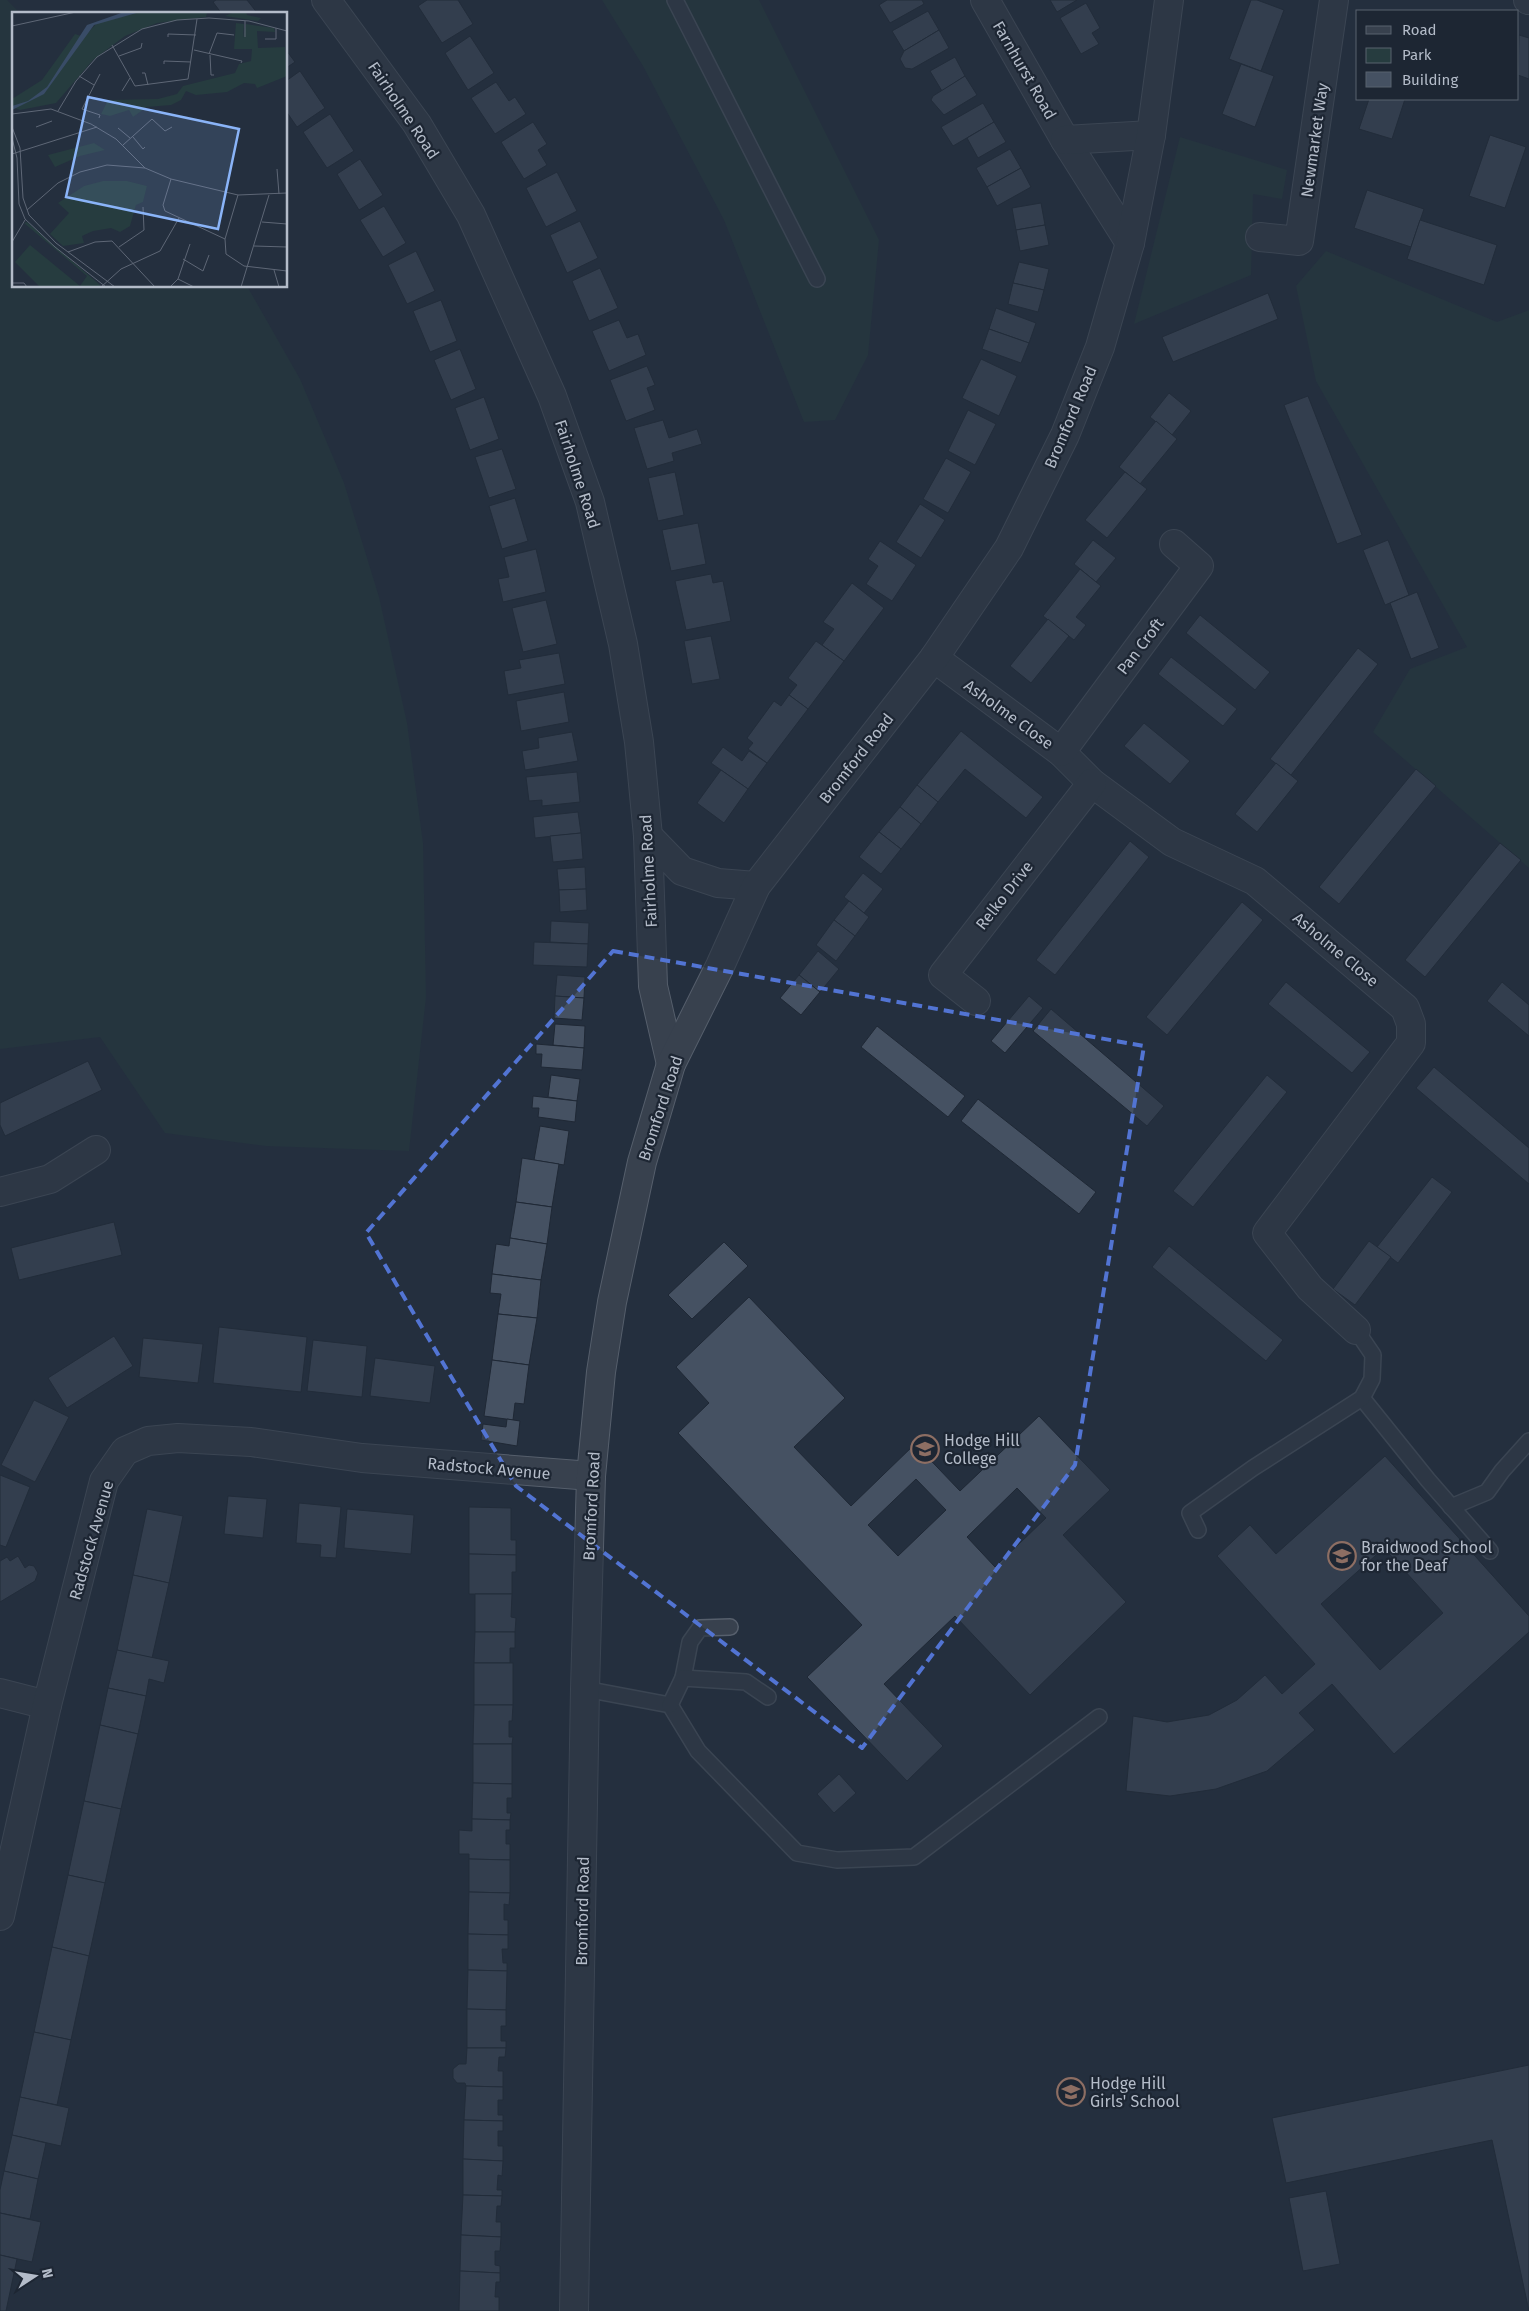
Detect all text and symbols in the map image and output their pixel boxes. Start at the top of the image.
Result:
legend [1356,10,1519,100]
inset map [12,12,288,288]
street label: Farnhurst Road [989,18,1060,123]
text: Road [1402,21,1437,39]
text: Park [1402,46,1432,64]
street label: Fairholme Road [364,58,443,163]
text: Building [1402,71,1458,89]
street label: Newmarket Way [1297,81,1332,199]
street label: Bromford Road [1040,363,1101,471]
street label: Fairholme Road [551,417,604,531]
street label: Pan Croft [1113,614,1168,678]
street label: Asholme Close [960,676,1057,753]
street label: Bromford Road [815,709,898,807]
street label: Fairholme Road [636,814,661,928]
street label: Relko Drive [972,857,1037,933]
street label: Asholme Close [1289,908,1382,991]
street label: Bromford Road [635,1053,686,1163]
place label: Hodge Hill College [944,1431,1020,1468]
school or university icon: Hodge Hill College [910,1434,940,1464]
street label: Bromford Road [579,1451,604,1561]
street label: Radstock Avenue [427,1454,551,1483]
street label: Radstock Avenue [65,1478,118,1602]
place label: Braidwood School for the Deaf [1361,1538,1493,1575]
school or university icon: Braidwood School for the Deaf [1327,1541,1357,1571]
street label: Bromford Road [572,1856,593,1966]
place label: Hodge Hill Girls' School [1090,2074,1180,2111]
school or university icon: Hodge Hill Girls' School [1056,2077,1086,2107]
north arrow [10,2251,60,2301]
text: N [38,2267,57,2280]

